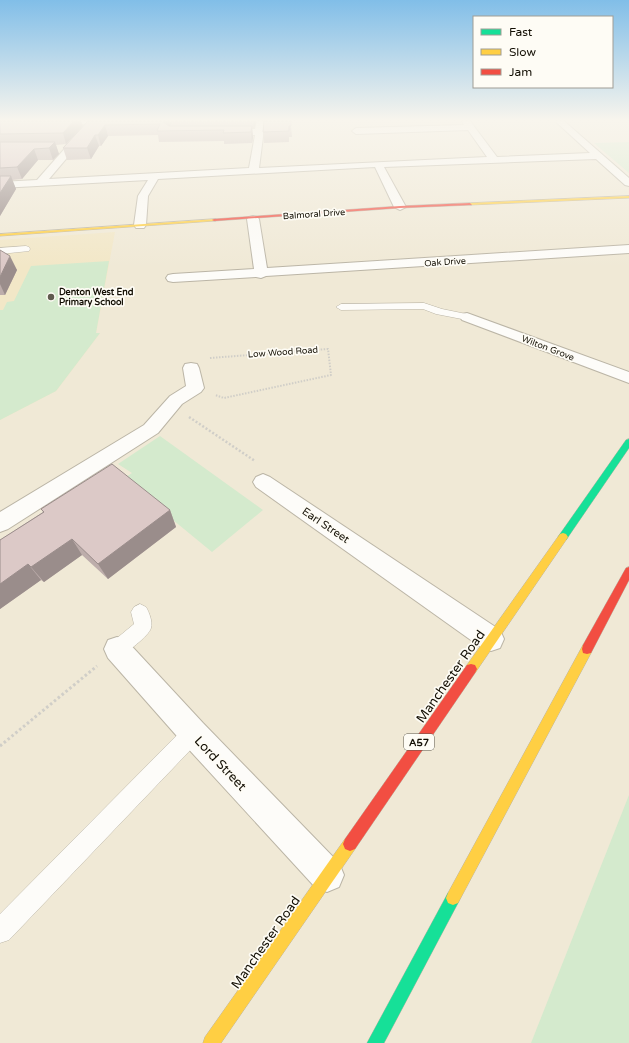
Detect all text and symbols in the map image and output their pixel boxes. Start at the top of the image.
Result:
legend [473,16,613,88]
text: Fast [509,25,533,39]
text: Slow [509,45,536,59]
text: Jam [509,65,532,79]
street label: Balmoral Drive [282,207,346,222]
street label: Oak Drive [424,256,466,269]
place label: Denton West End Primary School [59,287,134,308]
marker: Denton West End Primary School [46,292,56,302]
street label: Wilton Grove [520,333,576,364]
street label: Low Wood Road [248,345,319,360]
street label: Earl Street [300,505,352,546]
street label: Manchester Road [413,627,489,726]
street label: Lord Street [191,733,250,794]
road number: A57 [404,734,434,750]
street label: Manchester Road [228,893,304,992]

